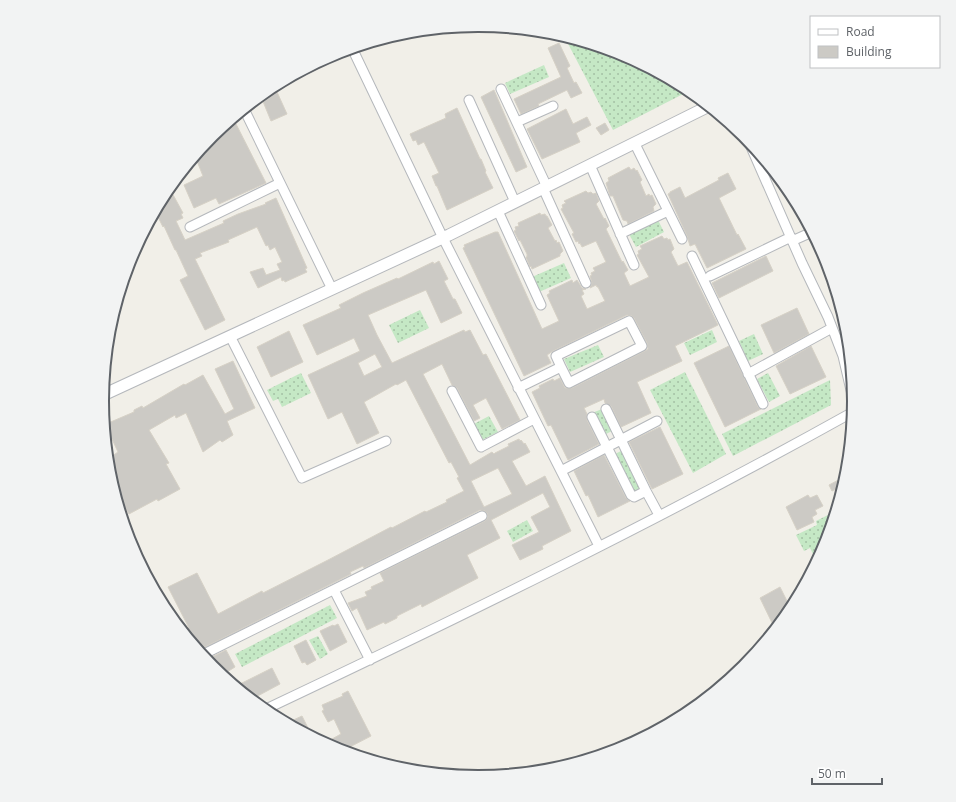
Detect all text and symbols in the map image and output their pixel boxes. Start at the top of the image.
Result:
legend [810,16,940,68]
text: Road [846,23,875,40]
text: Building [846,43,892,60]
scale bar [812,760,882,786]
text: 50 m [818,765,846,782]

